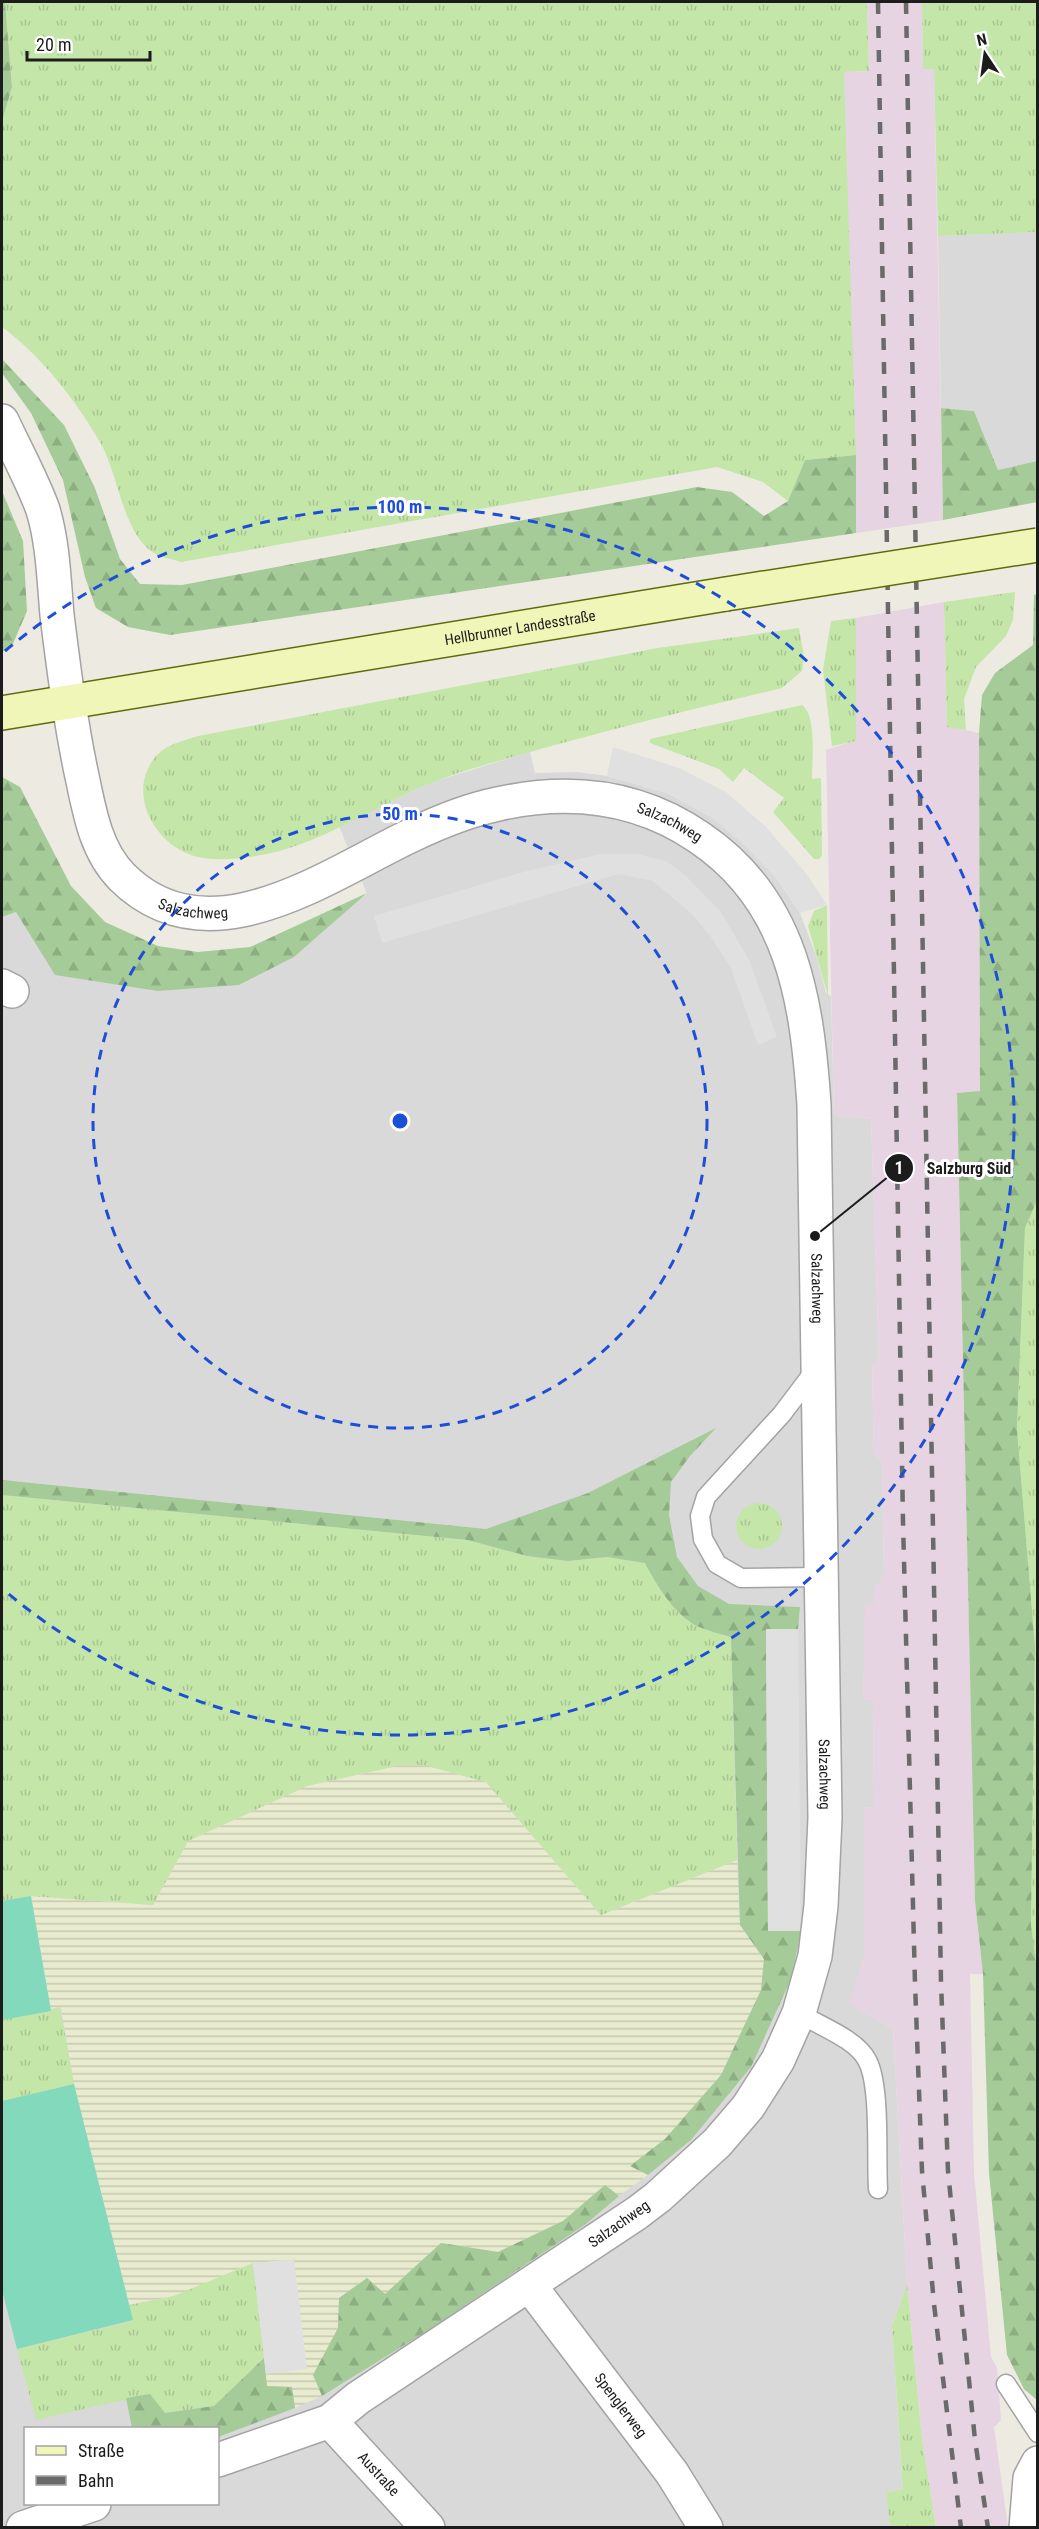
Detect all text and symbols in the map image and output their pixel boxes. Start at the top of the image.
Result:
scale bar [27,24,150,62]
north arrow [955,24,1015,84]
text: N [975,30,989,50]
text: 20 m [36,34,71,55]
text: 100 m [378,496,422,517]
street label: Hellbrunner Landesstraße [443,607,597,649]
street label: Salzachweg [635,799,706,846]
text: 50 m [382,803,418,824]
street label: Salzachweg [155,895,229,922]
centre of rings [390,1111,410,1131]
callout: Salzburg Süd [884,1151,1023,1185]
text: 1 [894,1157,904,1178]
text: Salzburg Süd [927,1159,1011,1178]
street label: Salzachweg [807,1253,826,1324]
street label: Salzachweg [815,1739,834,1810]
street label: Salzachweg [585,2196,653,2252]
street label: Spenglerweg [590,2370,651,2441]
legend [24,2427,219,2505]
text: Straße [78,2440,124,2461]
street label: Austraße [354,2448,403,2500]
text: Bahn [78,2470,114,2491]

